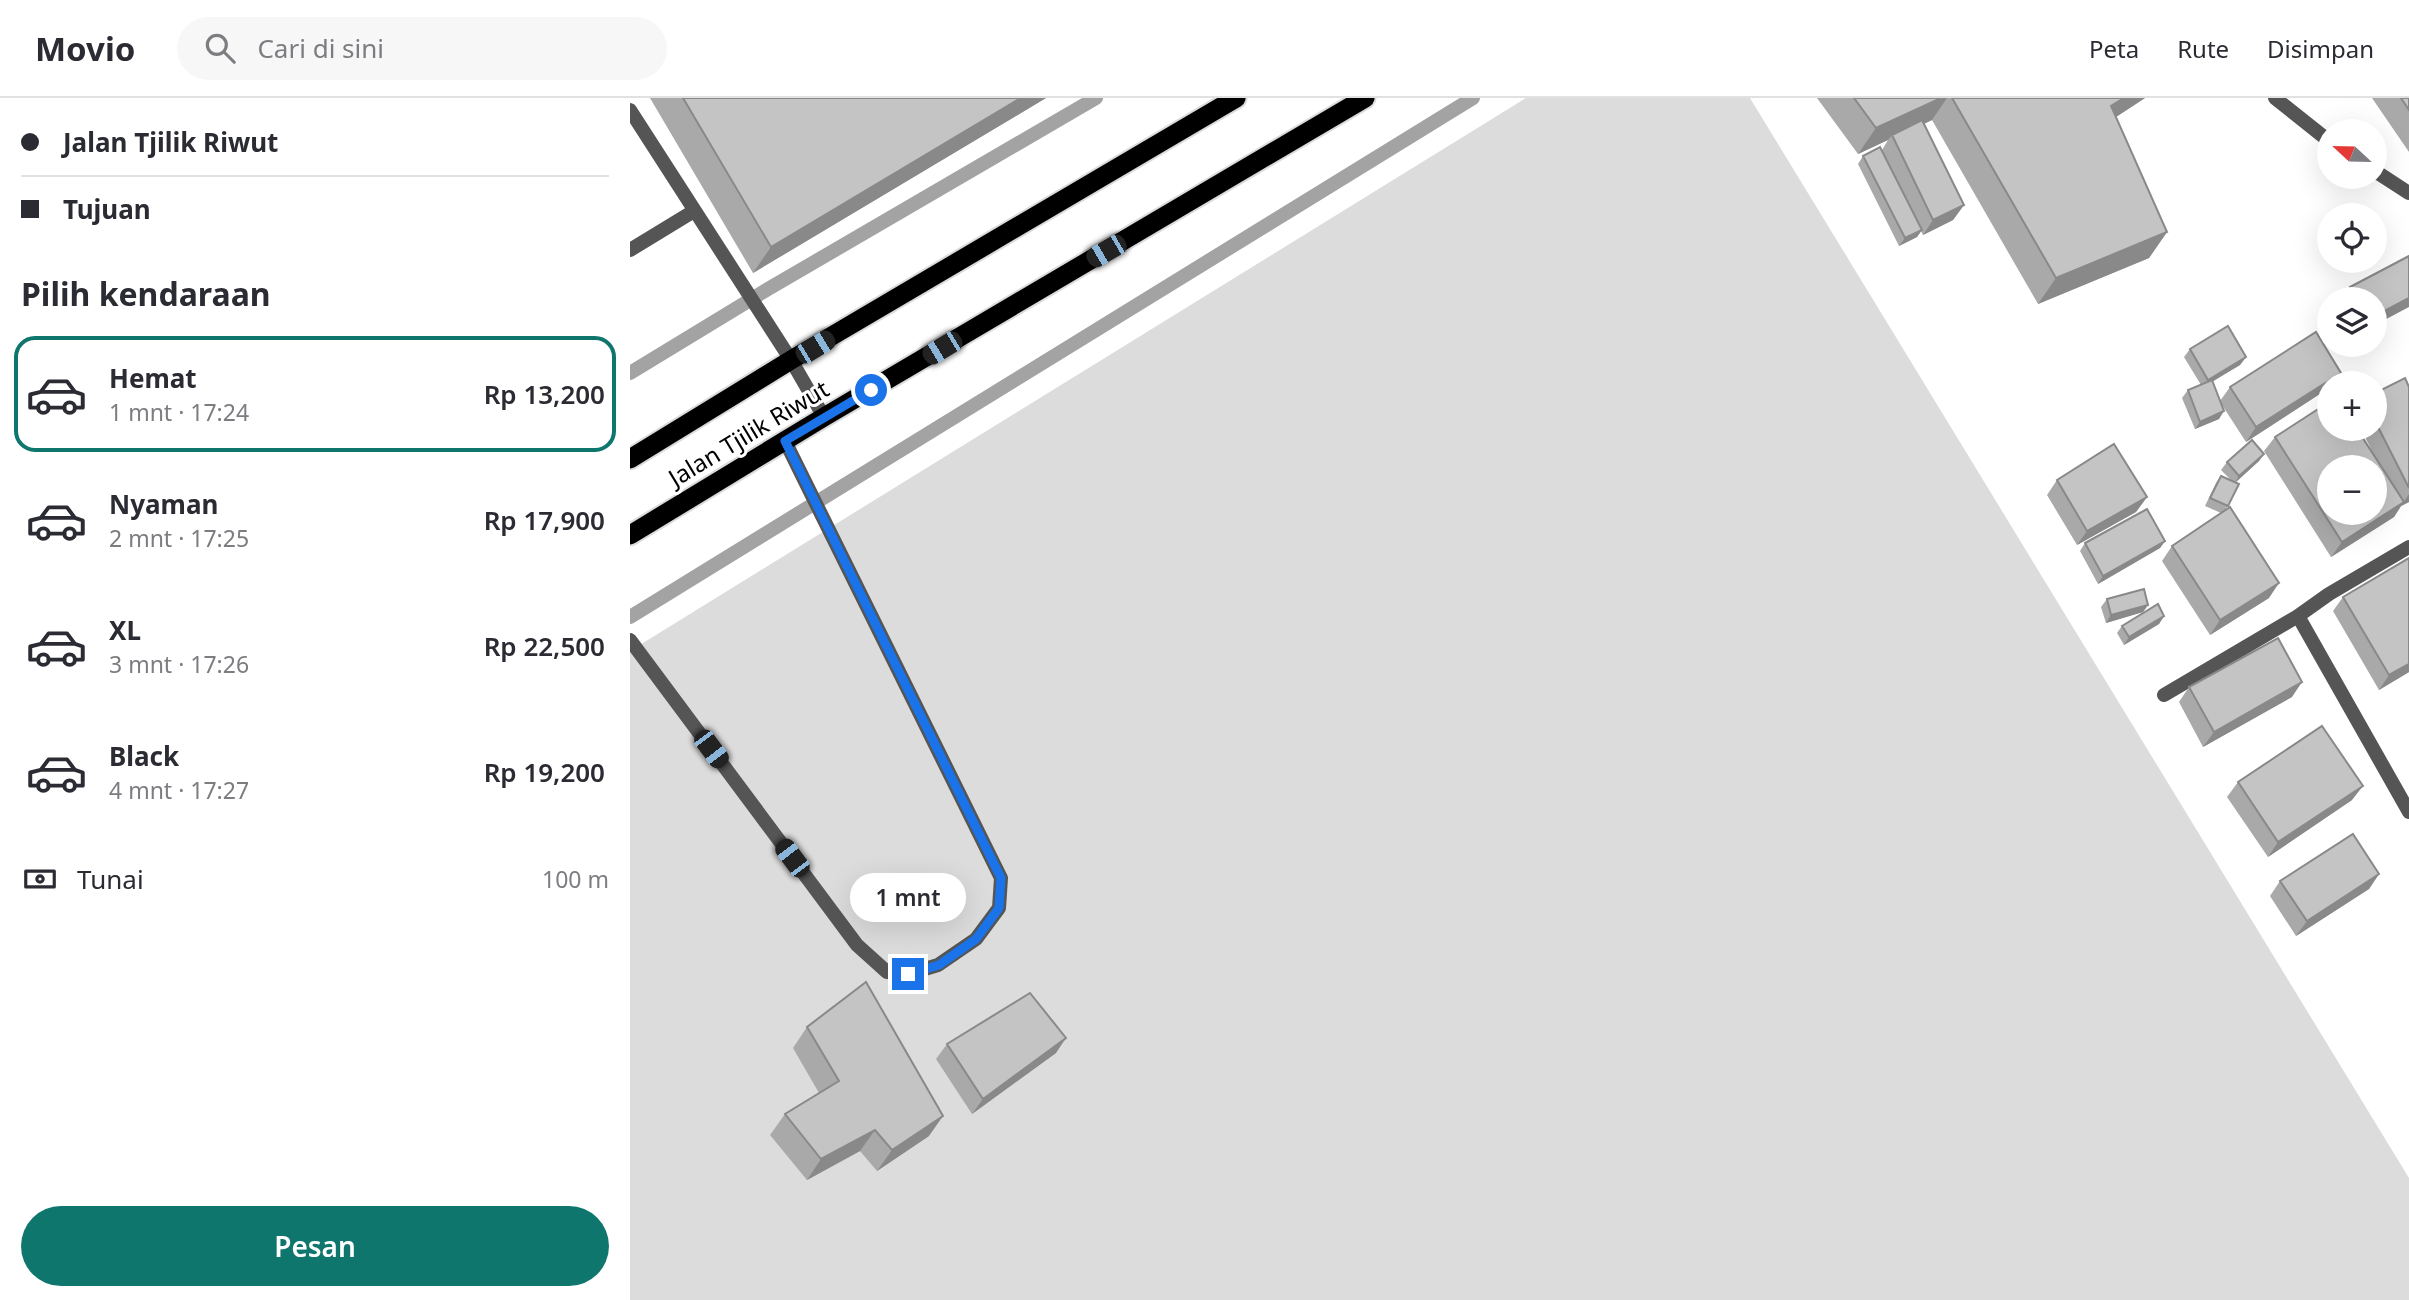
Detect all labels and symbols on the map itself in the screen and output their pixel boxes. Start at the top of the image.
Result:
north arrow [2317,119,2387,189]
car [1083,231,1130,271]
car [792,327,839,367]
car [919,328,966,368]
street label: Jalan Tjilik Riwut [660,372,835,495]
route start [855,374,887,406]
car [690,726,733,772]
car [771,835,814,881]
callout: 1 mnt [850,872,966,922]
route end [892,958,924,990]

